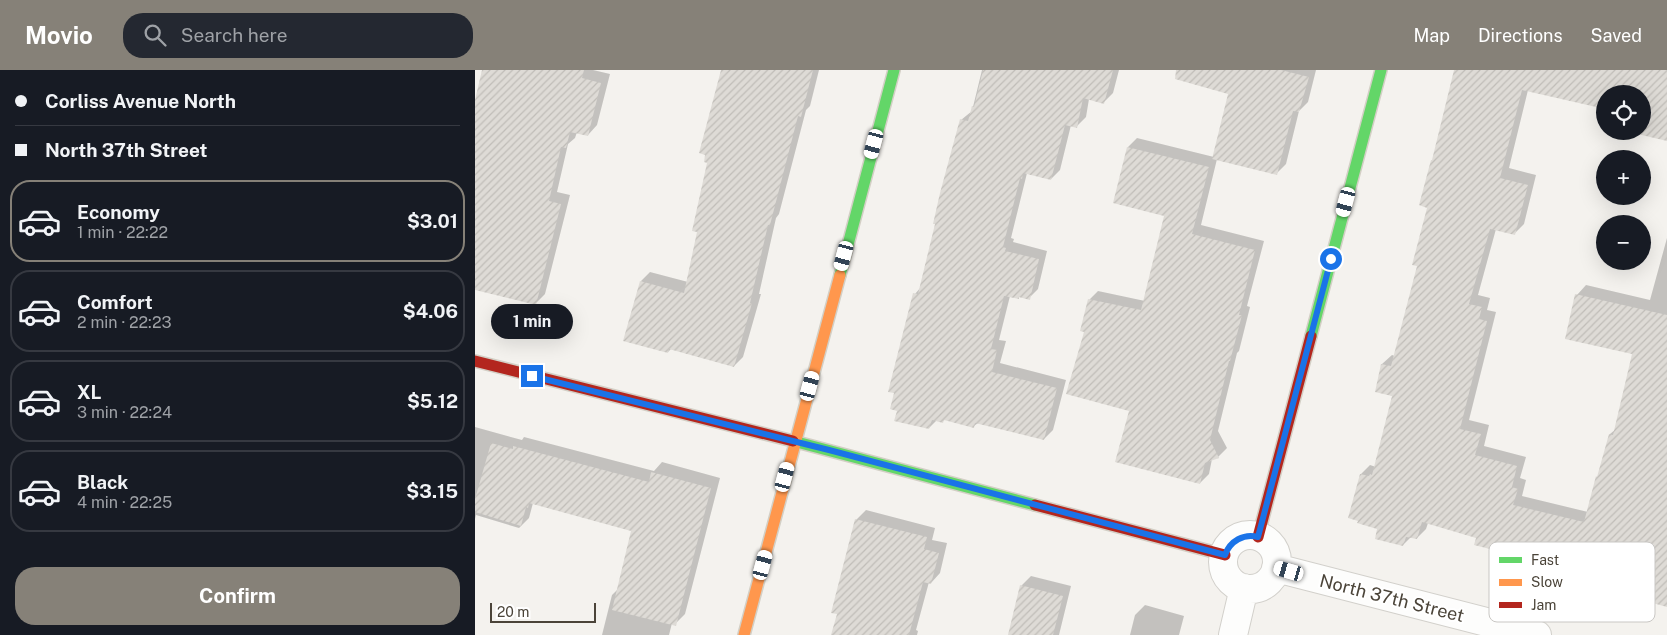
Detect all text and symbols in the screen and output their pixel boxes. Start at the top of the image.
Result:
search box [123,13,473,58]
text: Movio [25,21,93,49]
icon: search [141,21,169,49]
text: Search here [181,24,288,46]
text: Map [1413,25,1450,46]
text: Directions [1478,25,1563,46]
text: Saved [1591,25,1642,46]
map controls [1596,85,1651,270]
button: locate [1596,85,1651,140]
text: Corliss Avenue North [45,90,236,112]
car [862,128,885,160]
text: North 37th Street [45,139,208,161]
button: + [1596,150,1651,205]
car [1334,186,1357,218]
icon: car [17,199,62,244]
text: Economy [77,201,160,223]
text: $3.01 [407,210,458,232]
button: − [1596,215,1651,270]
text: 1 min · 22:22 [77,223,168,242]
car [832,240,855,272]
route start [1320,248,1342,270]
icon: car [17,289,62,334]
text: Comfort [77,291,153,313]
text: $4.06 [403,300,458,322]
callout: 1 min [491,304,573,338]
text: 1 min [513,312,551,331]
text: 2 min · 22:23 [77,313,172,332]
route end [521,365,543,387]
car [798,370,821,402]
icon: car [17,379,62,424]
text: XL [77,381,102,403]
text: $5.12 [407,390,458,412]
text: 3 min · 22:24 [77,403,172,422]
car [773,461,796,493]
icon: car [17,469,62,514]
text: Black [77,471,128,493]
text: $3.15 [406,480,458,502]
text: 4 min · 22:25 [77,493,172,512]
legend [1489,542,1655,622]
car [751,549,774,581]
text: Fast [1531,552,1559,568]
car [1272,560,1305,582]
button: Confirm [15,567,460,625]
street label: North 37th Street [1318,570,1466,626]
text: Slow [1531,574,1563,590]
text: Jam [1531,597,1556,613]
scale bar [490,600,596,623]
text: 20 m [497,604,529,620]

